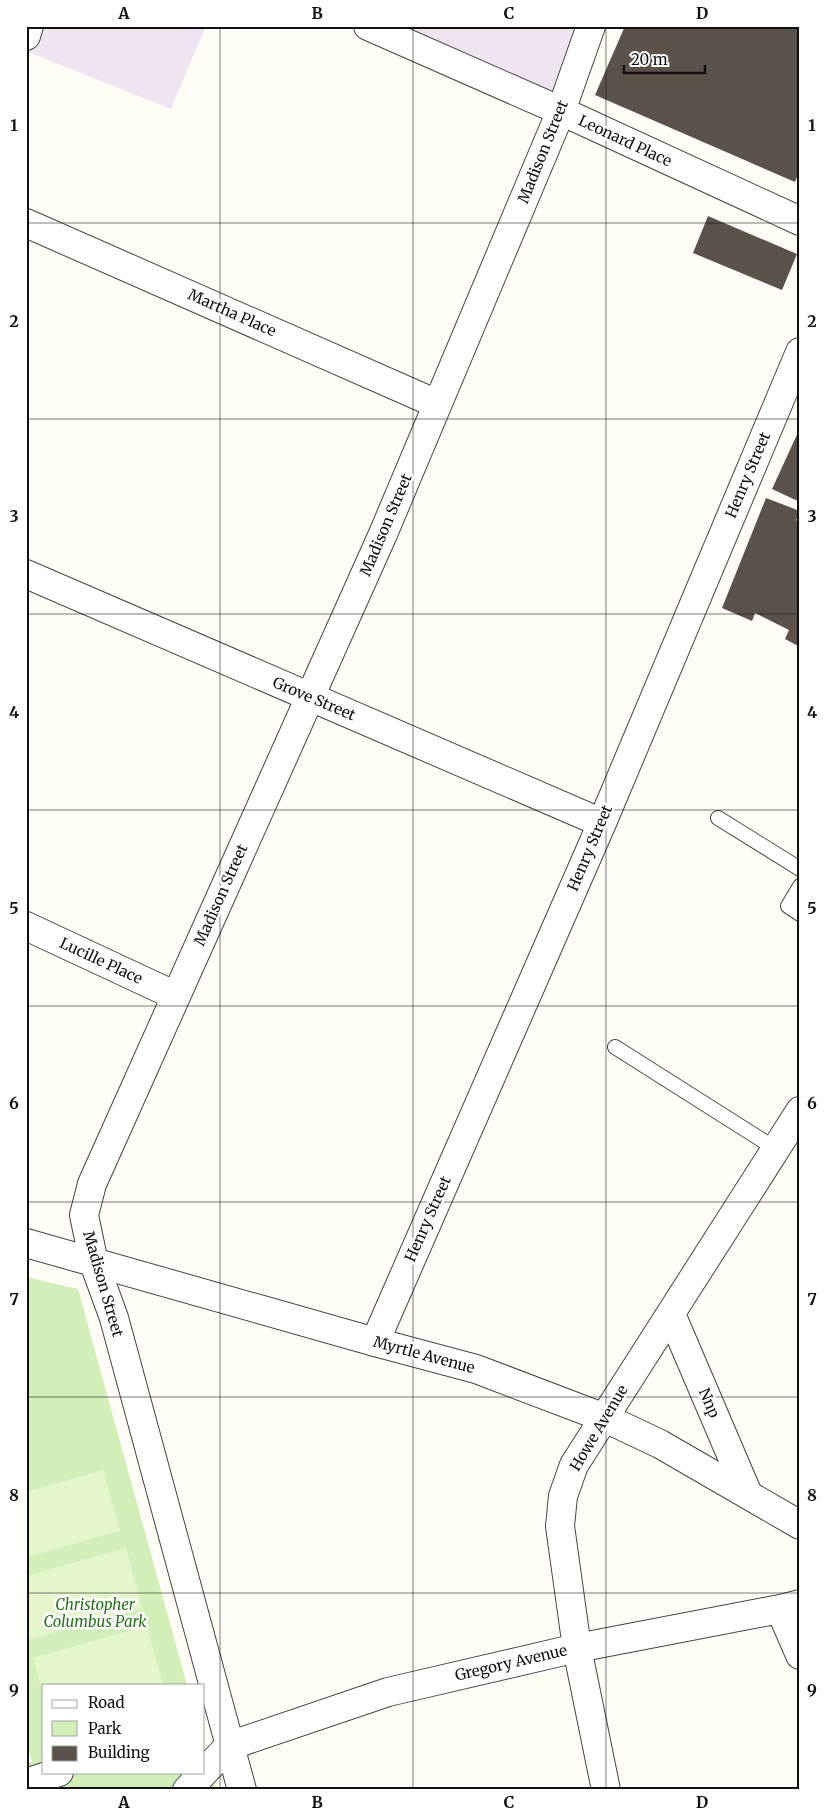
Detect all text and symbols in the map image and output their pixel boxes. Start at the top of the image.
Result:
text: A [117,3,130,23]
text: B [311,3,323,23]
text: C [504,3,514,23]
text: D [696,3,708,23]
scale bar [624,42,705,74]
text: 20 m [631,50,668,69]
street label: Madison Street [513,97,572,206]
street label: Leonard Place [576,111,675,171]
text: 1 [10,115,18,135]
text: 1 [808,115,816,135]
street label: Martha Place [185,285,279,340]
text: 2 [9,311,19,331]
text: 2 [807,311,817,331]
street label: Henry Street [721,429,774,521]
street label: Madison Street [355,471,416,579]
text: 3 [9,506,19,526]
text: 3 [807,506,817,526]
street label: Grove Street [270,673,359,725]
text: 4 [9,702,19,722]
text: 4 [807,702,817,722]
street label: Henry Street [563,802,616,894]
street label: Madison Street [190,841,252,949]
text: 5 [9,898,19,918]
text: 5 [807,898,817,918]
street label: Lucille Place [57,933,146,988]
text: 6 [9,1093,19,1113]
text: 6 [807,1093,817,1113]
street label: Henry Street [400,1173,455,1265]
street label: Madison Street [79,1229,128,1339]
text: 7 [9,1289,19,1309]
text: 7 [807,1289,817,1309]
street label: Myrtle Avenue [371,1332,477,1377]
street label: Howe Avenue [565,1381,632,1474]
street label: Nnp [695,1385,724,1420]
text: 8 [9,1485,19,1505]
text: 8 [807,1485,817,1505]
park label: Christopher Columbus Park [43,1595,147,1631]
street label: Gregory Avenue [453,1640,569,1685]
text: 9 [9,1680,19,1700]
text: 9 [807,1680,817,1700]
legend [42,1684,205,1774]
text: Road [88,1693,124,1712]
text: Park [88,1719,122,1738]
text: Building [88,1743,150,1762]
text: A [117,1792,130,1812]
text: B [311,1792,323,1812]
text: C [504,1792,514,1812]
text: D [696,1792,708,1812]

